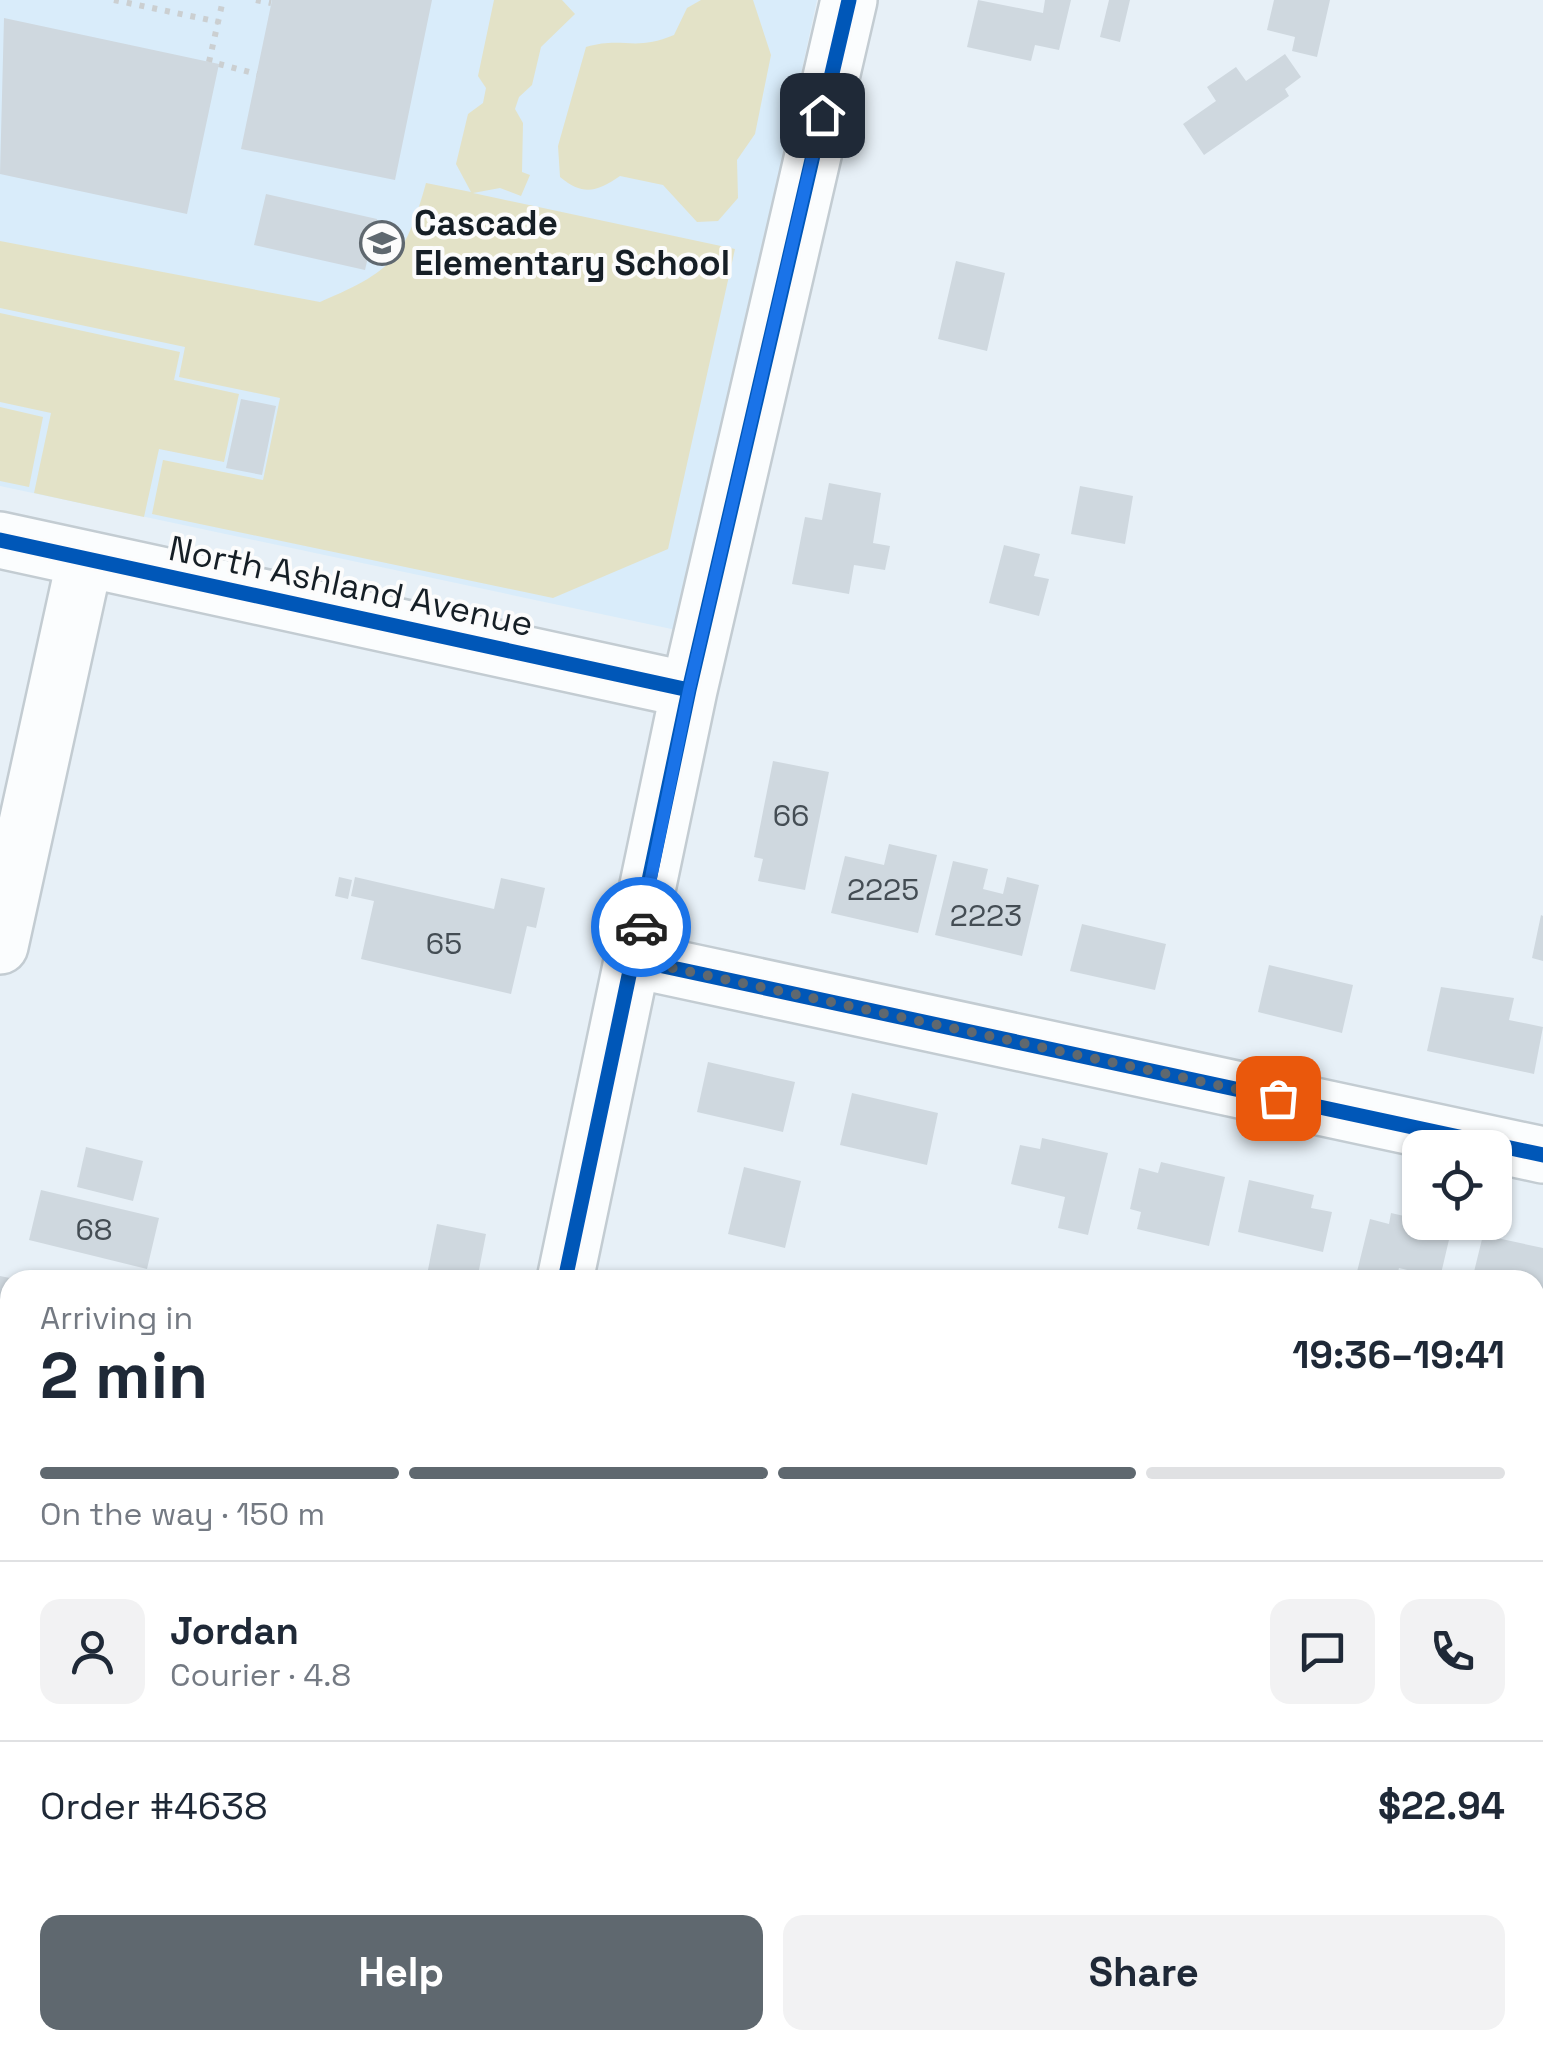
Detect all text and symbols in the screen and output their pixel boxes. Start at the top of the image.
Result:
pin [780,73,865,158]
icon: home [795,88,850,143]
place label: Cascade Elementary School [414,201,730,285]
school or university icon: Cascade Elementary School [359,220,405,266]
street label: North Ashland Avenue [165,526,537,646]
house number: 66 [773,796,809,835]
house number: 2225 [847,870,919,909]
courier [591,877,691,977]
house number: 2223 [950,896,1022,935]
icon: car [614,900,669,955]
house number: 65 [426,924,462,963]
pin [1236,1056,1321,1141]
icon: bag [1251,1071,1306,1126]
map controls [1402,1130,1512,1240]
button: locate [1402,1130,1512,1240]
house number: 68 [75,1210,113,1249]
text: Arriving in [40,1298,193,1338]
text: 19:36–19:41 [1292,1331,1505,1379]
text: 2 min [40,1334,208,1417]
text: On the way · 150 m [40,1494,325,1534]
button: person [40,1599,145,1704]
button: chat [1270,1599,1375,1704]
button: phone [1400,1599,1505,1704]
text: Jordan [170,1607,299,1655]
text: Courier · 4.8 [170,1655,351,1695]
text: Order #4638 [40,1782,268,1830]
text: $22.94 [1378,1782,1505,1830]
button: Help [40,1915,763,2030]
button: Share [783,1915,1505,2030]

